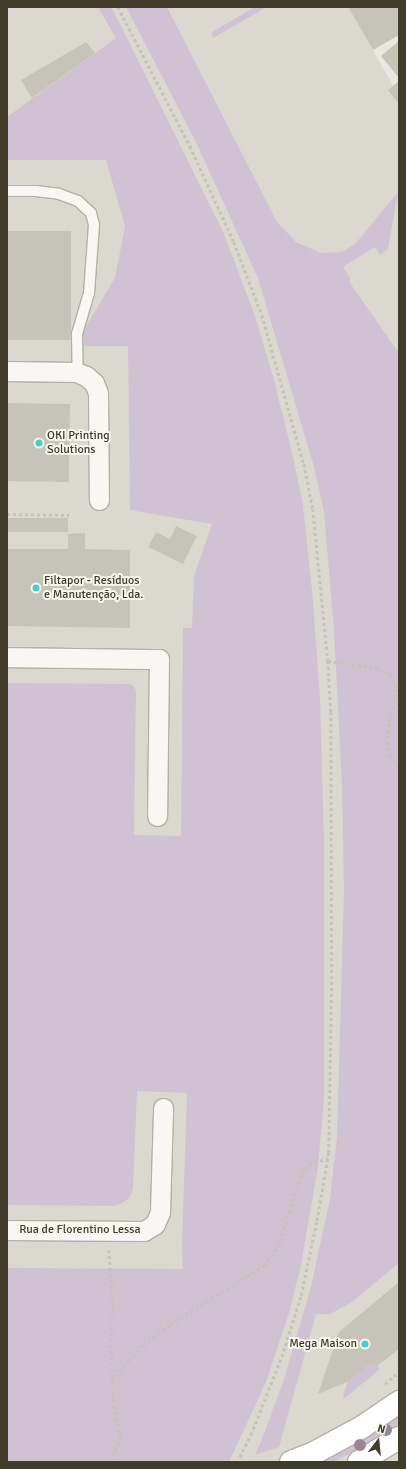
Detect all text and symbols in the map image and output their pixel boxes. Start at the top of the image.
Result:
place label: OKI Printing Solutions [47,429,110,457]
marker: OKI Printing Solutions [34,438,44,448]
place label: Filtapor - Resíduos e Manutenção, Lda. [44,574,143,602]
marker: Filtapor - Resíduos e Manutenção, Lda. [31,583,41,593]
street label: Rua de Florentino Lessa [19,1223,141,1237]
place label: Mega Maison [289,1337,357,1351]
marker: Mega Maison [360,1339,370,1349]
north arrow [358,1421,398,1461]
text: N [376,1422,387,1436]

